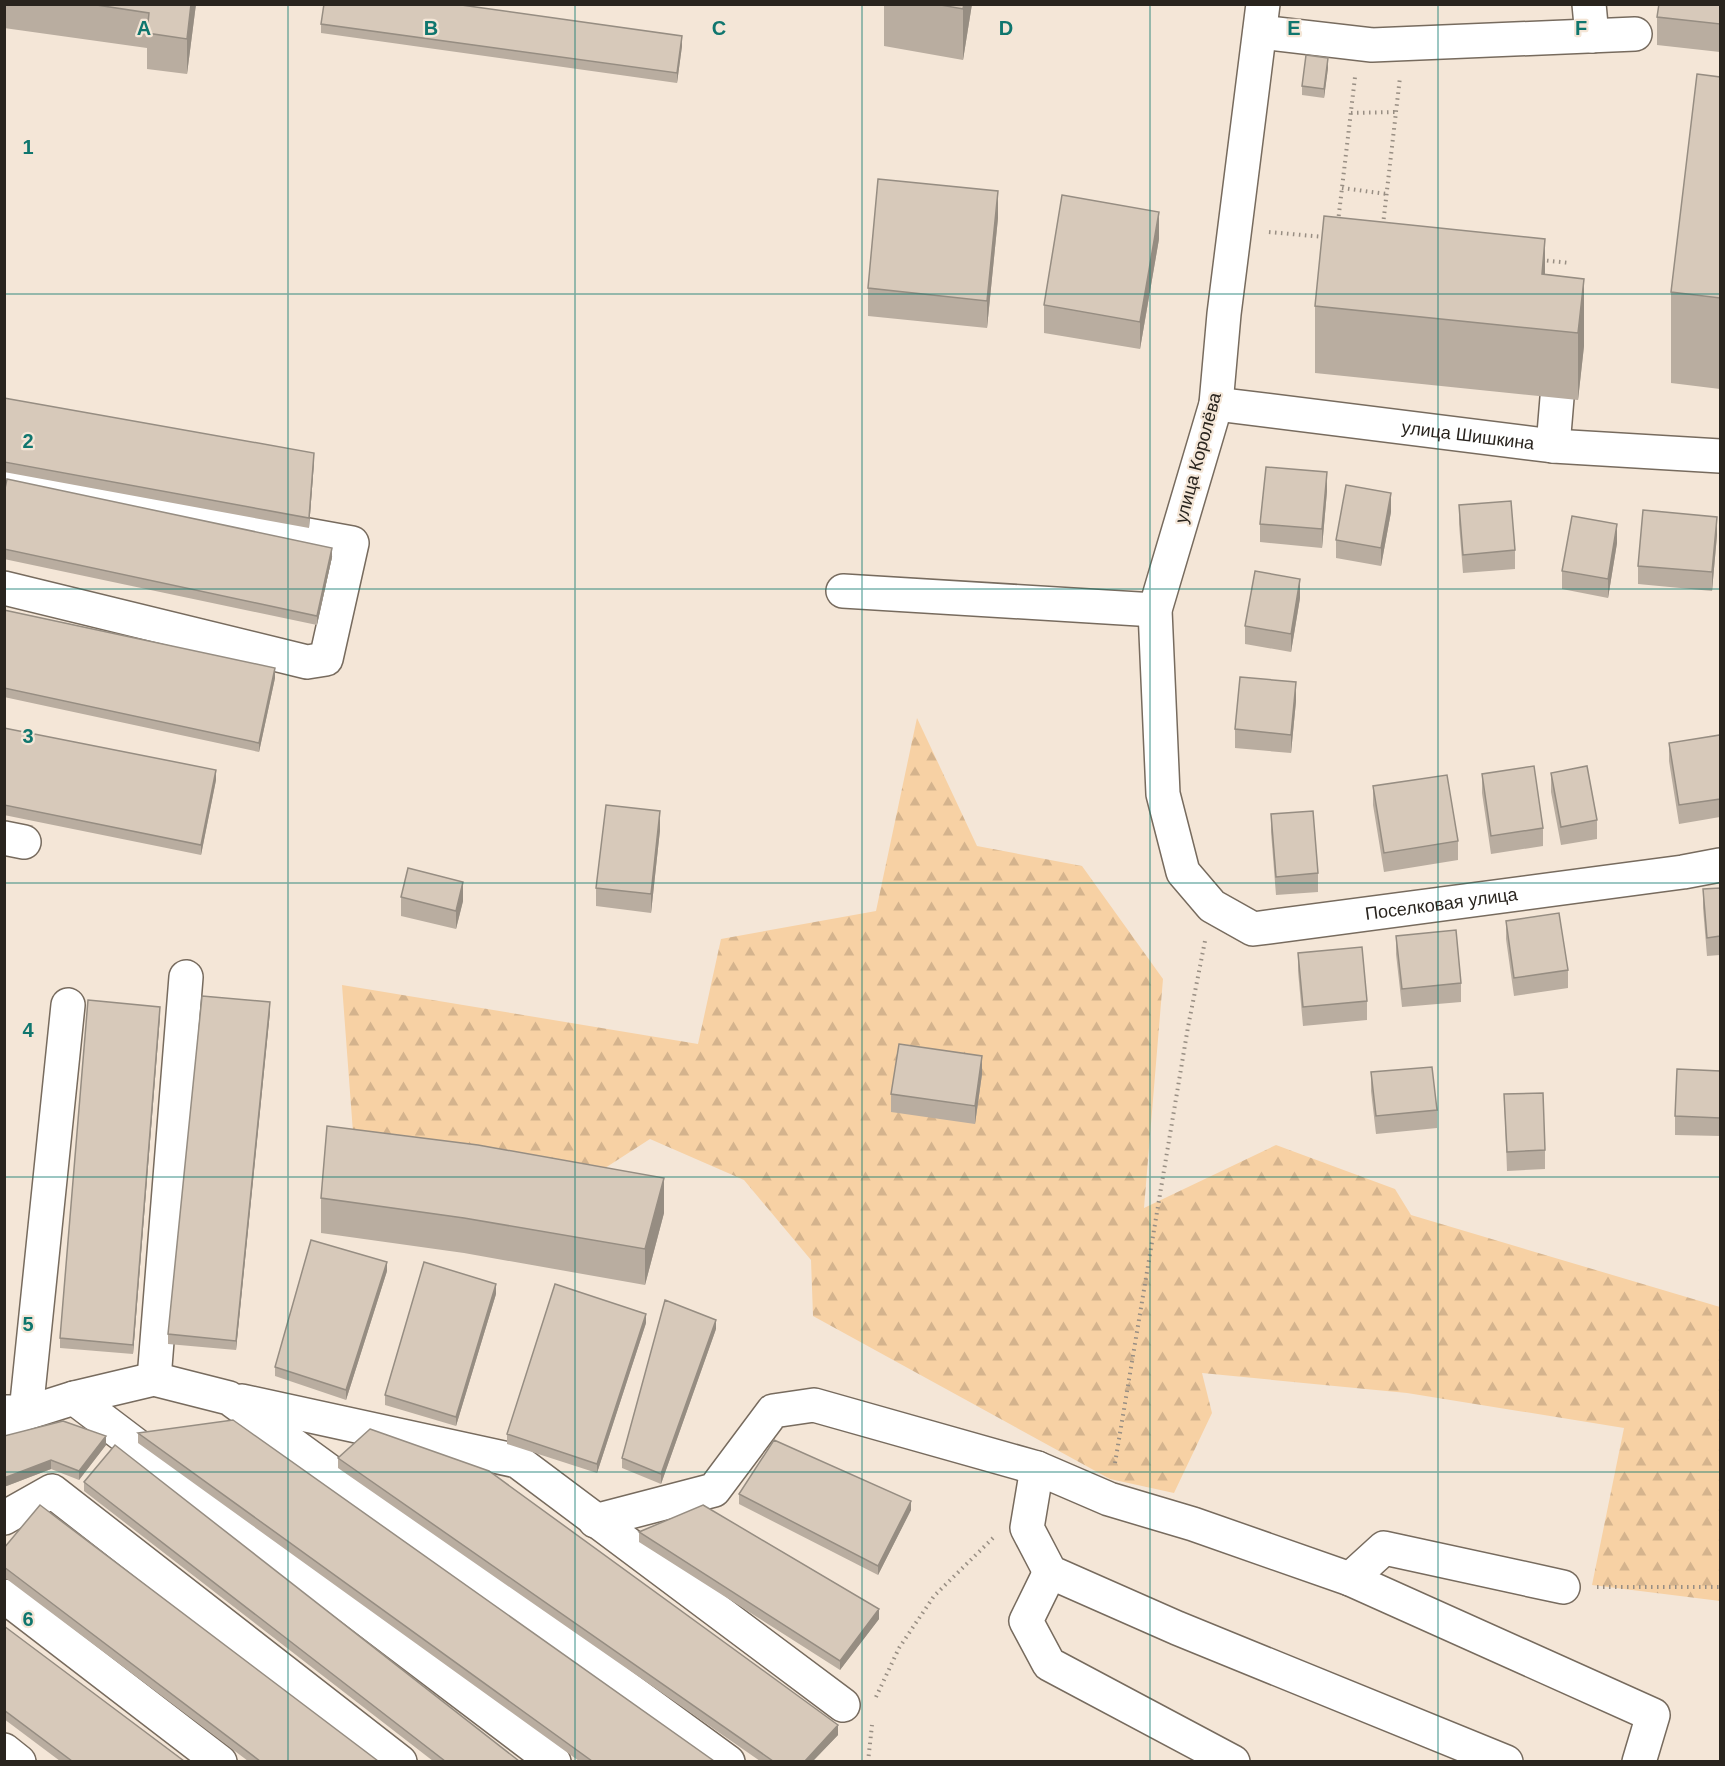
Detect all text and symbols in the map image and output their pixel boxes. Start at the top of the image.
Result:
text: A [137,17,151,39]
text: B [424,17,438,39]
text: C [712,17,726,39]
text: D [999,17,1013,39]
text: E [1287,17,1301,39]
text: F [1575,17,1587,39]
text: 1 [22,136,34,158]
street label: улица Королёва [1171,390,1225,526]
street label: улица Шишкина [1401,417,1536,454]
text: 2 [22,430,34,452]
text: 3 [22,725,34,747]
street label: Поселковая улица [1364,884,1520,924]
text: 4 [22,1019,34,1041]
text: 5 [22,1313,34,1335]
text: 6 [22,1608,34,1630]

